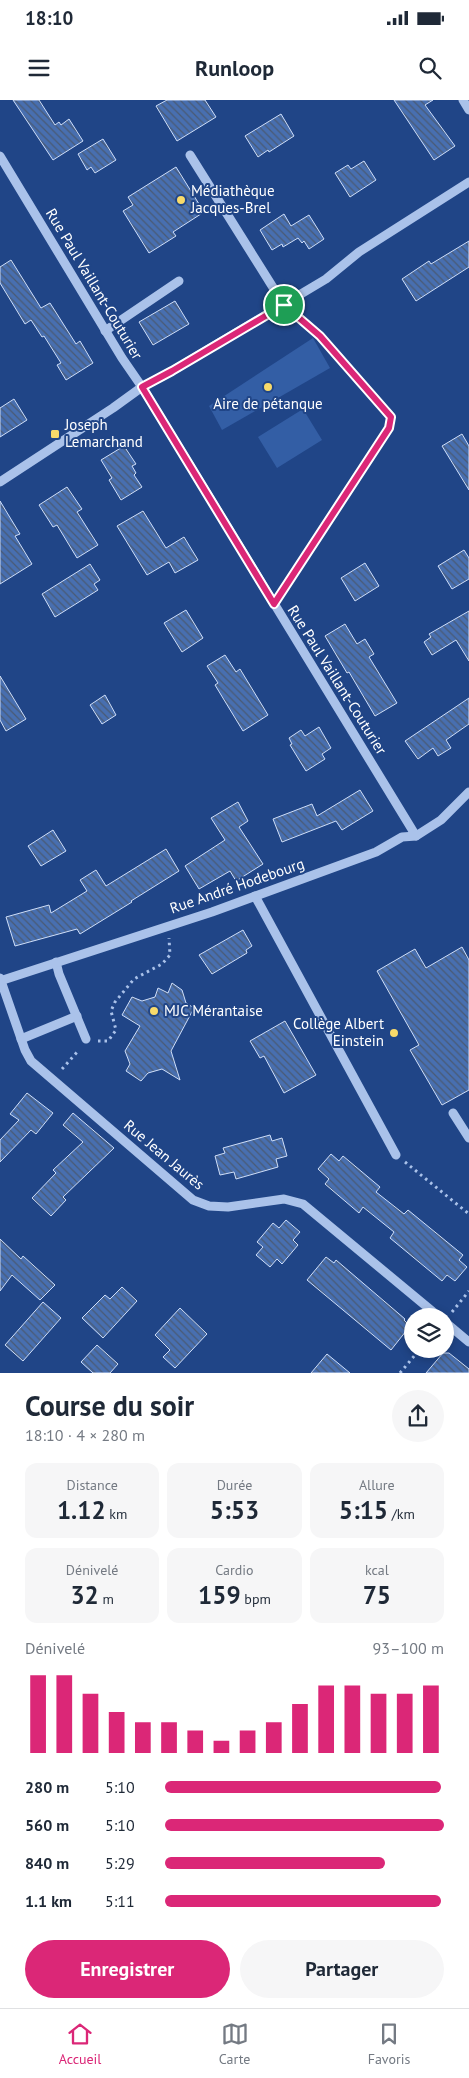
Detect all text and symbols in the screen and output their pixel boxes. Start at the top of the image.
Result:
text: 18:10 [25,6,73,30]
icon: menu [25,54,53,82]
text: Runloop [195,54,274,82]
icon: search [416,54,444,82]
place label: Médiathèque Jacques-Brel [190,181,275,217]
marker: Médiathèque Jacques-Brel [175,194,187,206]
street label: Rue Paul Vaillant-Couturier [42,205,147,363]
pin [263,284,305,326]
icon: arrive [270,291,298,319]
marker: Aire de pétanque [262,381,274,393]
place label: Aire de pétanque [213,394,323,413]
place label: Joseph Lemarchand [64,415,143,451]
marker: Joseph Lemarchand [49,428,61,440]
street label: Rue Paul Vaillant-Couturier [284,602,391,758]
street label: Rue André Hodebourg [167,854,307,917]
place label: MJC Mérantaise [164,1001,263,1020]
marker: MJC Mérantaise [148,1005,160,1017]
place label: Collège Albert Einstein [293,1014,384,1050]
marker: Collège Albert Einstein [388,1027,400,1039]
street label: Rue Jean Jaurès [120,1116,208,1194]
map controls [404,1308,454,1358]
button: layers [404,1308,454,1358]
text: Course du soir [25,1387,194,1424]
button: share [392,1390,444,1442]
text: 18:10 · 4 × 280 m [25,1425,145,1445]
text: Distance [67,1476,118,1494]
text: Durée [217,1476,252,1494]
text: Allure [359,1476,395,1494]
text: 1.12 [57,1494,106,1526]
text: 5:53 [210,1494,259,1526]
text: 5:15 [339,1494,388,1526]
text: km [106,1505,127,1523]
text: /km [388,1505,415,1523]
text: Dénivelé [66,1561,118,1579]
text: Cardio [215,1561,254,1579]
text: kcal [365,1561,389,1579]
text: 32 [70,1579,99,1611]
text: 159 [198,1579,241,1611]
text: 75 [363,1579,391,1611]
text: m [99,1590,114,1608]
text: bpm [241,1590,271,1608]
text: Dénivelé [25,1638,85,1658]
text: 93–100 m [373,1638,444,1658]
text: 280 m [25,1777,69,1797]
text: 5:10 [105,1777,135,1797]
text: 560 m [25,1815,69,1835]
text: 5:10 [105,1815,135,1835]
text: 840 m [25,1853,69,1873]
text: 5:29 [105,1853,135,1873]
text: 1.1 km [25,1891,72,1911]
text: 5:11 [105,1891,135,1911]
button: Enregistrer [25,1940,230,1998]
button: Partager [240,1940,444,1998]
tab: Accueil [59,2020,101,2068]
tab: Carte [219,2020,250,2068]
tab: Favoris [368,2020,410,2068]

